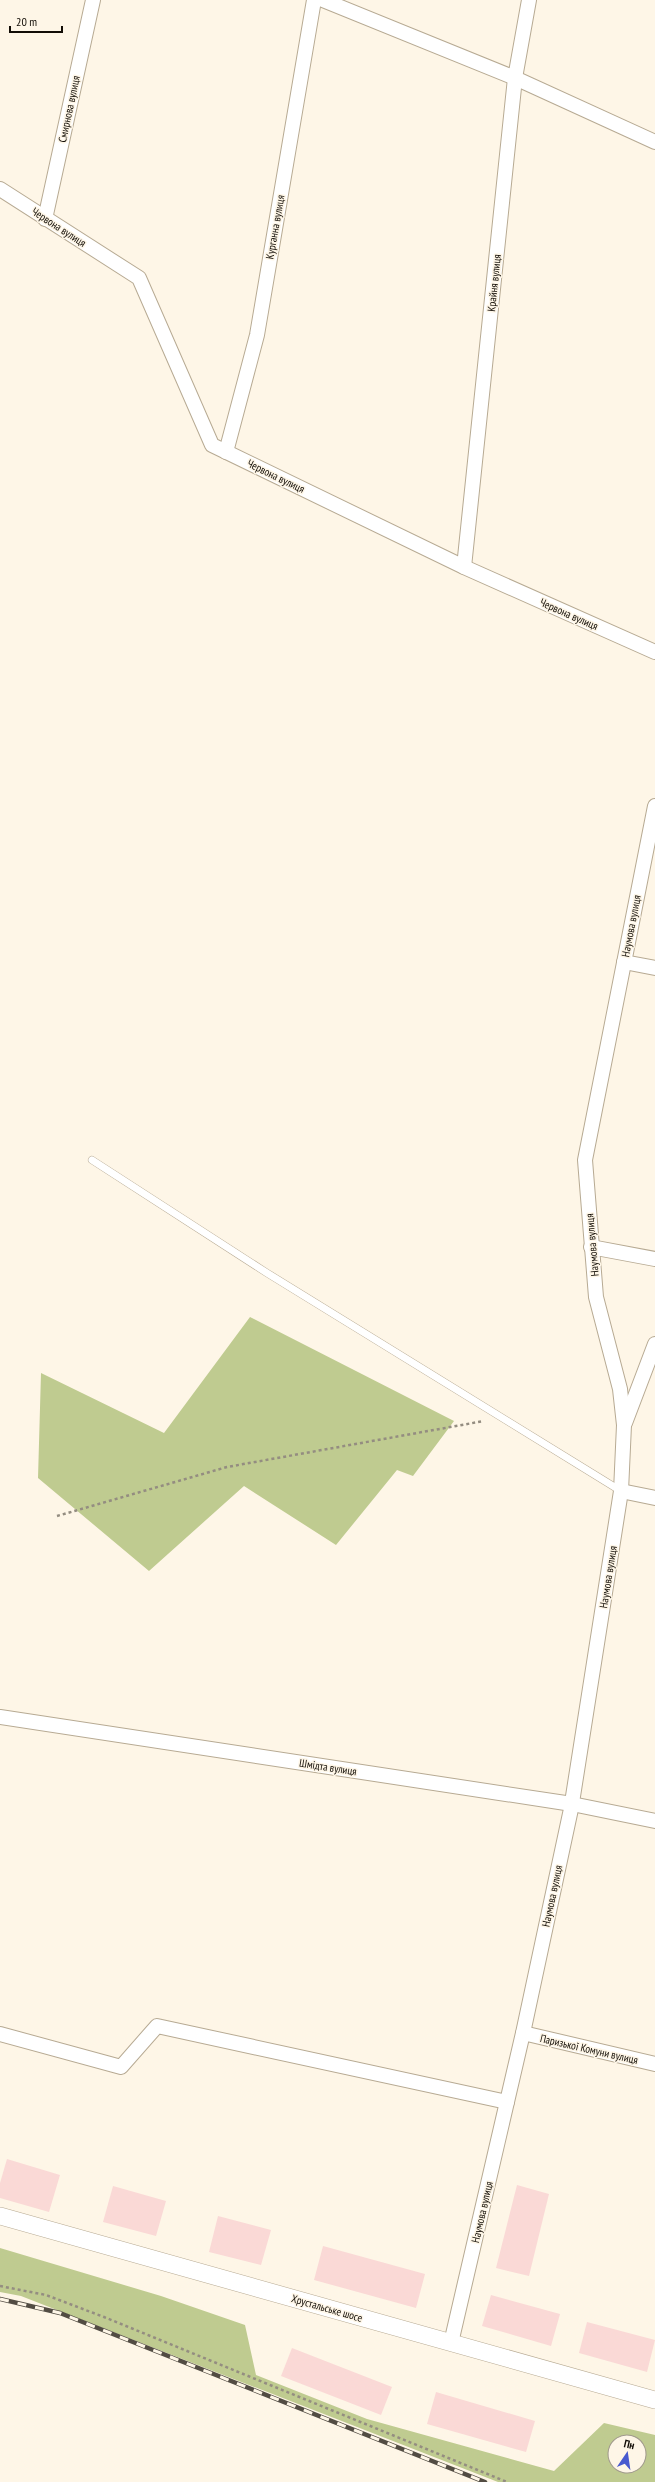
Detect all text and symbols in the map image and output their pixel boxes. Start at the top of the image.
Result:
scale bar [10,8,62,34]
text: 20 m [16,14,37,29]
street label: Смирнова вулиця [55,74,83,144]
street label: Курганна вулиця [262,194,288,260]
street label: Червона вулиця [29,204,89,250]
street label: Крайня вулиця [484,254,504,312]
street label: Червона вулиця [245,456,307,496]
street label: Червона вулиця [538,595,600,633]
street label: Наумова вулиця [618,894,644,958]
street label: Наумова вулиця [582,1213,602,1277]
street label: Наумова вулиця [596,1545,620,1609]
street label: Шмідта вулиця [298,1756,358,1778]
street label: Наумова вулиця [539,1864,565,1928]
street label: Паризької Комуни вулиця [539,2031,639,2067]
street label: Наумова вулиця [468,2180,496,2244]
street label: Хрустальське шосе [290,2291,365,2325]
north arrow [607,2434,647,2474]
text: Пн [622,2436,636,2452]

